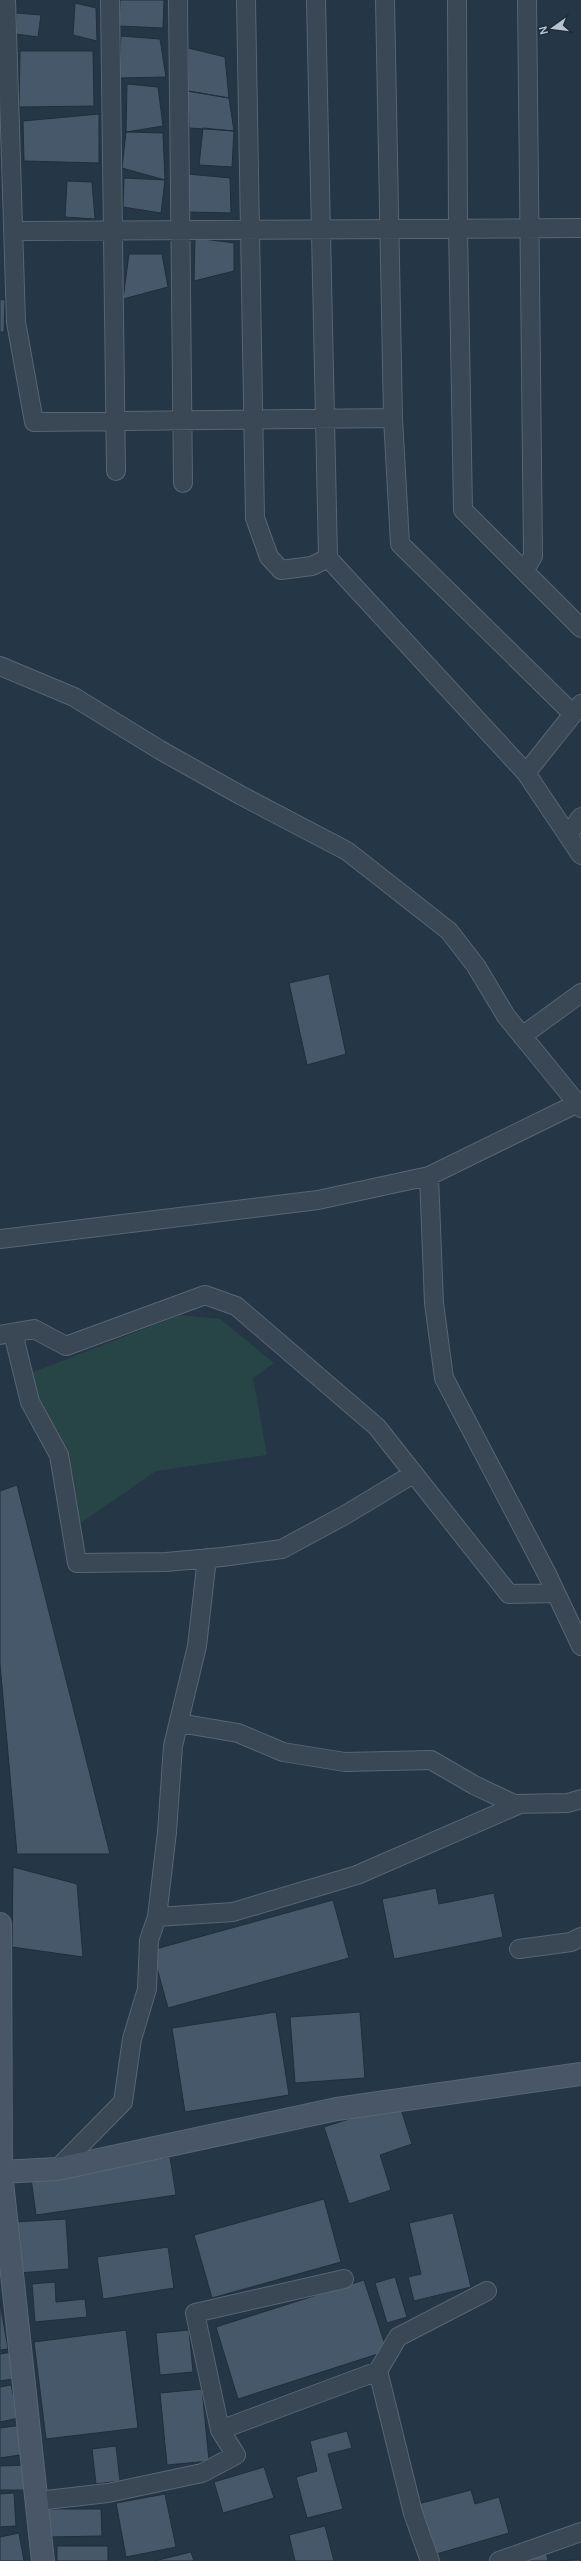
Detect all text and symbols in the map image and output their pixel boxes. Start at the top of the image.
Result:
north arrow [533,8,573,48]
text: N [535,25,551,36]

